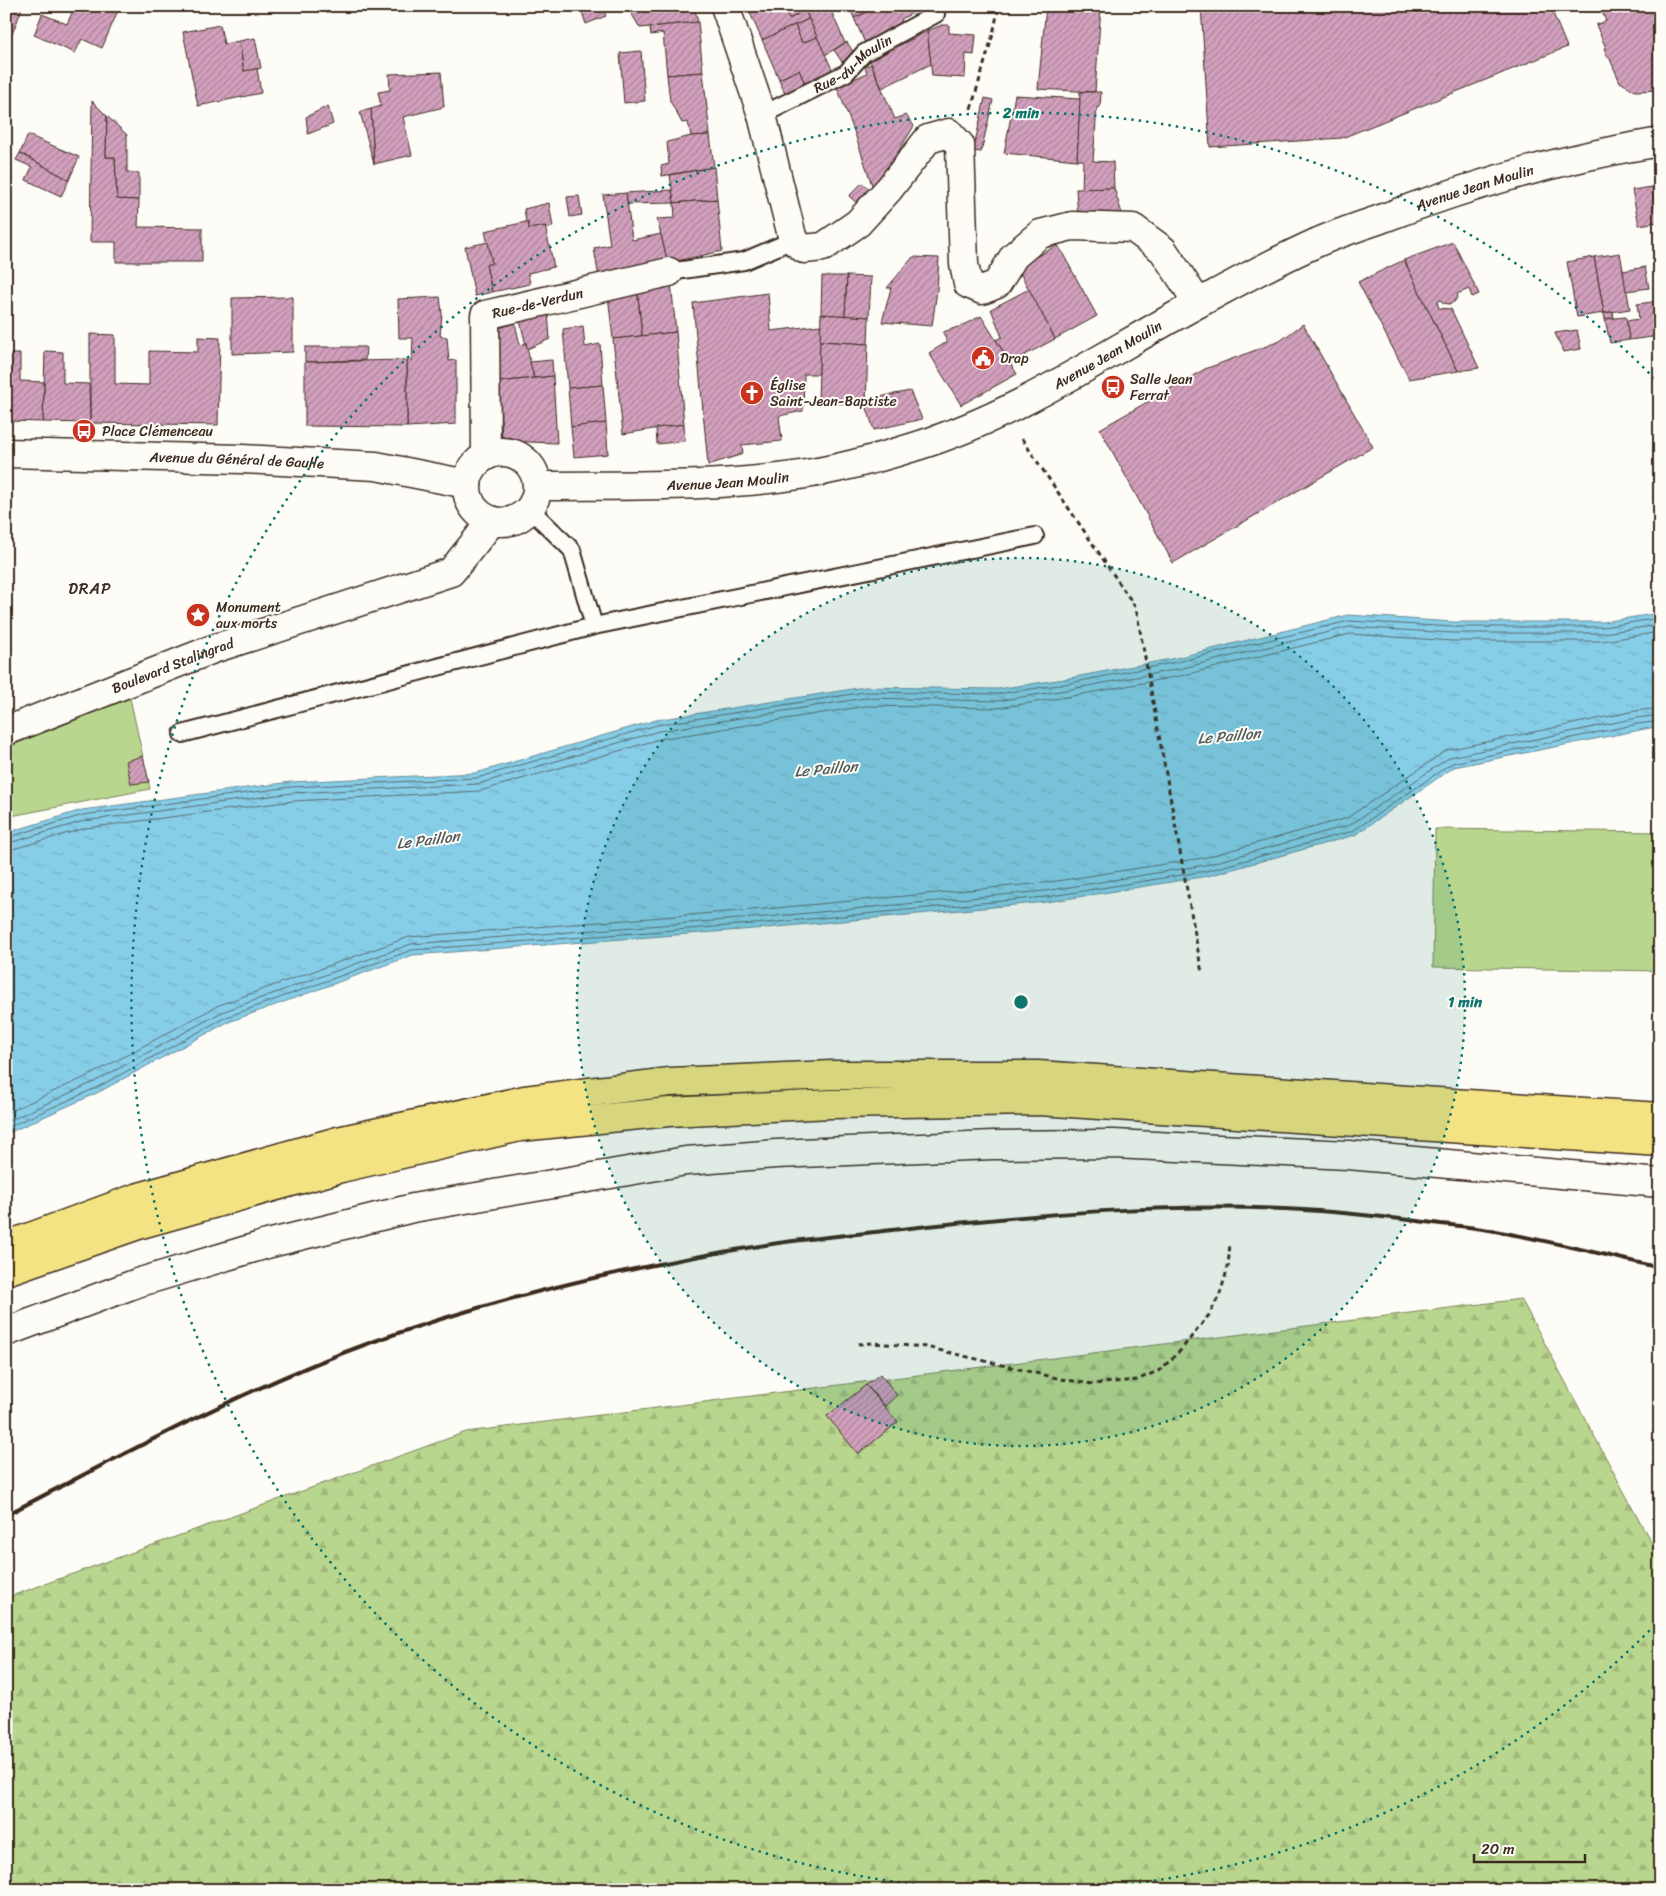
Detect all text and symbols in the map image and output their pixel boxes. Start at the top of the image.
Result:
street label: Rue-du-Moulin [809,28,897,100]
text: 2 min [1002,100,1040,126]
street label: Avenue Jean Moulin [1412,158,1537,218]
street label: Rue-de-Verdun [490,280,586,326]
street label: Avenue Jean Moulin [1048,314,1167,397]
public building icon: Drap [970,345,996,371]
place label: Drap [1000,346,1029,371]
place label: Salle Jean Ferrat [1130,367,1193,408]
place label: Église Saint-Jean-Baptiste [770,373,897,414]
bus stop icon: Salle Jean Ferrat [1100,374,1126,400]
church icon: Église Saint-Jean-Baptiste [739,380,765,406]
bus stop icon: Place Clémenceau [71,418,97,444]
place label: Place Clémenceau [102,419,214,444]
street label: Avenue du Général de Gaulle [148,445,325,476]
street label: Avenue Jean Moulin [666,465,791,498]
district label: DRAP [68,574,112,603]
place label: Monument aux morts [216,595,281,636]
place icon: Monument aux morts [185,602,211,628]
street label: Boulevard Stalingrad [108,631,238,701]
water label: Le Paillon [1196,720,1264,752]
water label: Le Paillon [793,753,861,785]
water label: Le Paillon [395,823,463,857]
text: 1 min [1448,989,1483,1015]
centre of rings [1012,993,1030,1011]
scale bar [1474,1831,1585,1863]
text: 20 m [1481,1836,1515,1862]

